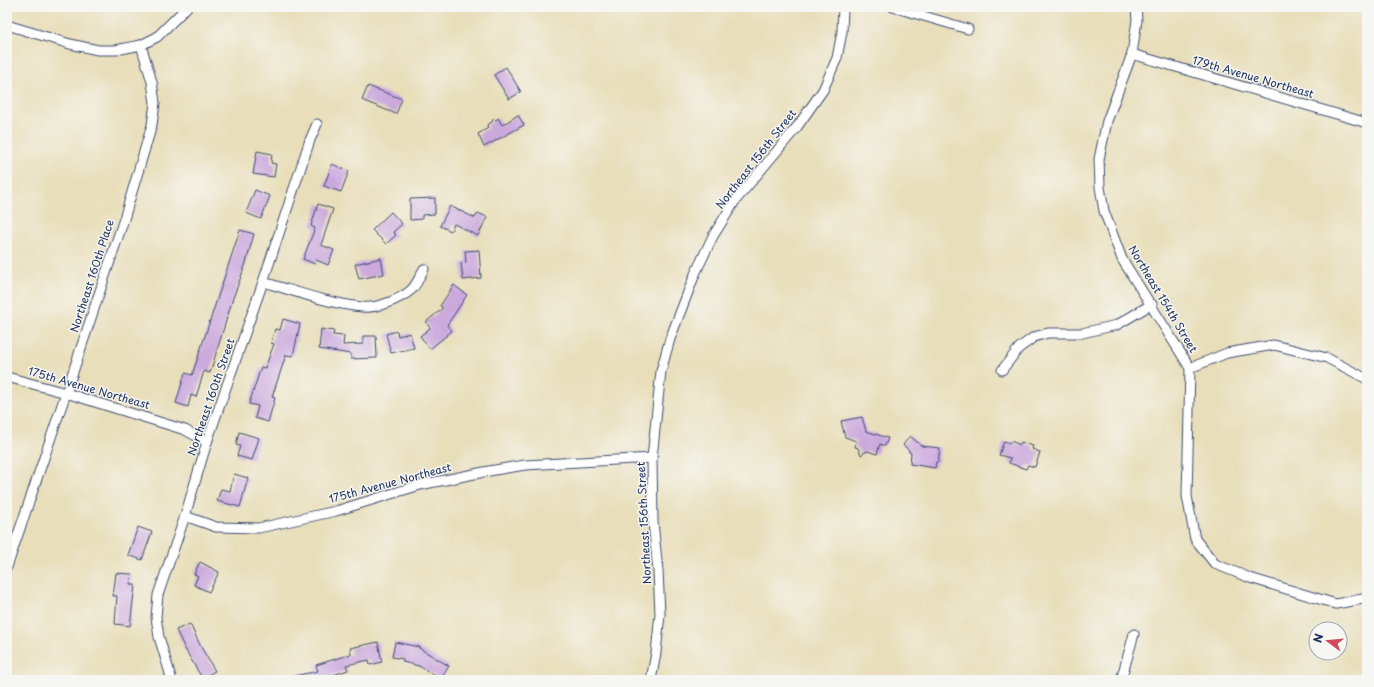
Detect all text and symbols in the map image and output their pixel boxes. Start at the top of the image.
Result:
street label: 179th Avenue Northeast [1190,51,1316,102]
street label: Northeast 156th Street [711,105,800,212]
street label: Northeast 160th Place [65,217,118,335]
street label: Northeast 154th Street [1125,242,1202,356]
street label: Northeast 160th Street [182,335,239,458]
street label: 175th Avenue Northeast [26,362,153,413]
street label: 175th Avenue Northeast [327,458,454,507]
street label: Northeast 156th Street [632,461,655,585]
north arrow [1308,621,1348,661]
text: N [1309,631,1327,645]

